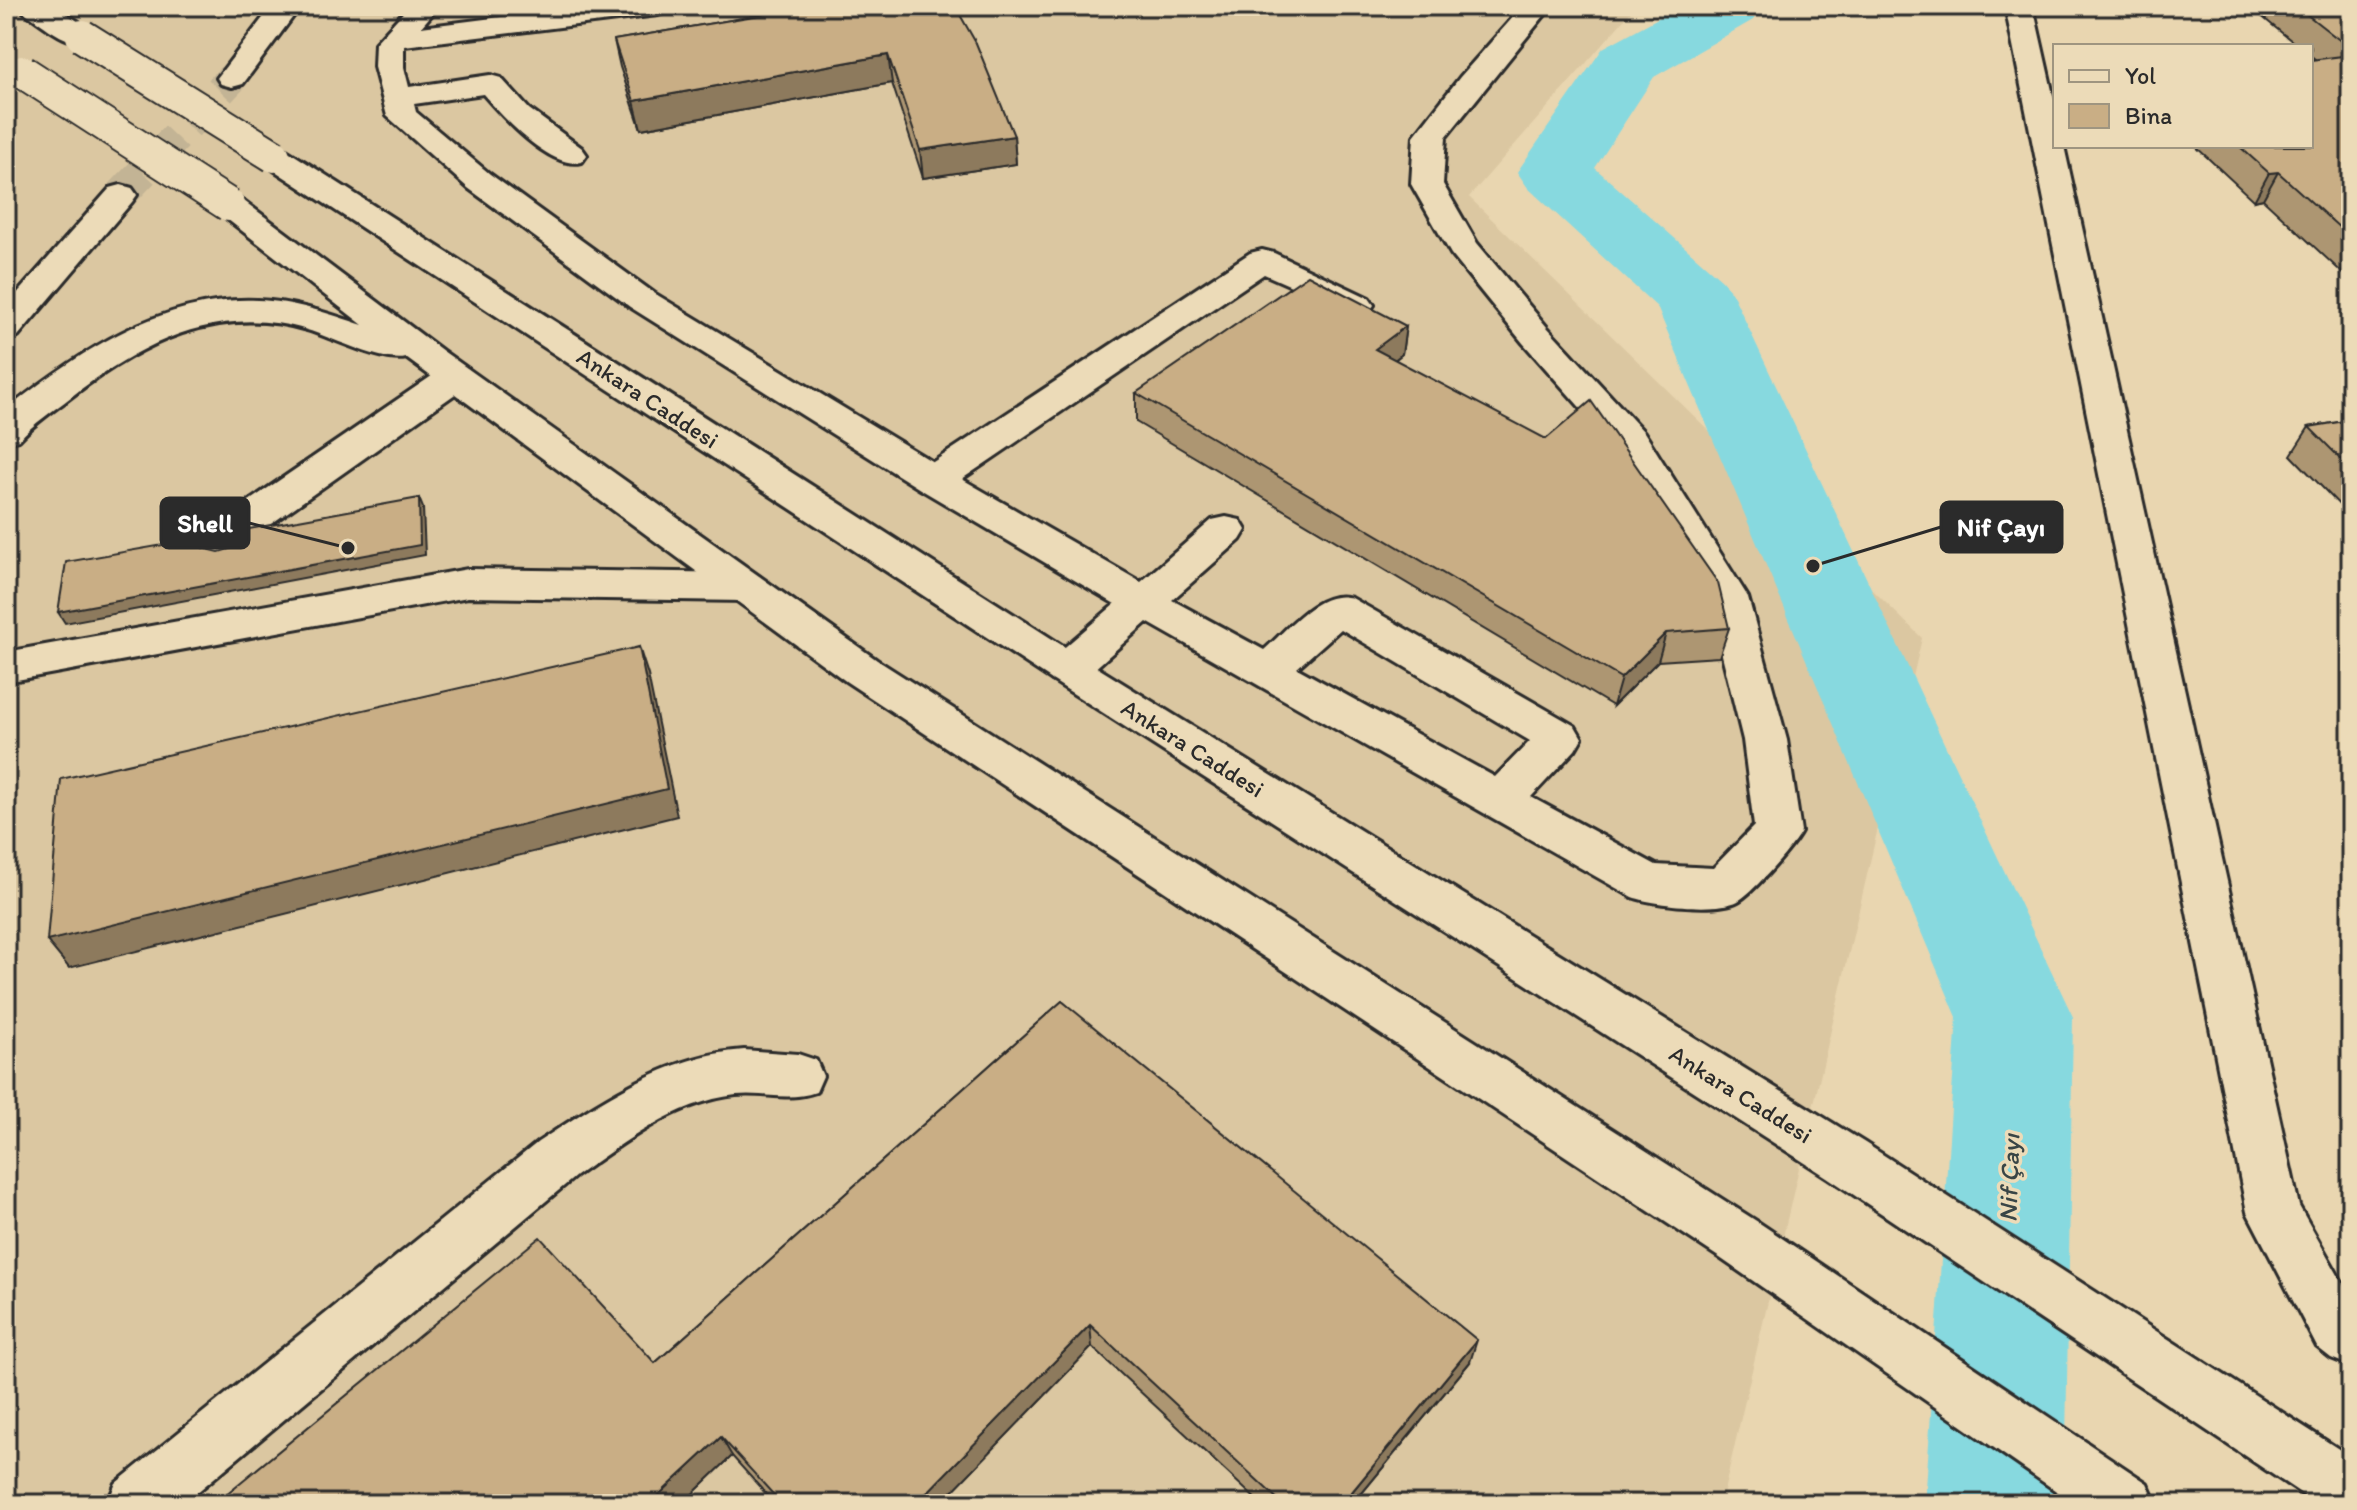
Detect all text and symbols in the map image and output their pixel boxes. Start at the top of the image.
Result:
legend [2053,44,2313,148]
text: Yol [2125,61,2156,90]
text: Bina [2125,101,2172,130]
street label: Ankara Caddesi [572,342,724,454]
callout: Shell [161,498,249,548]
callout: Nif Çayı [1941,502,2062,552]
text: Shell [177,507,234,539]
text: Nif Çayı [1957,511,2045,543]
street label: Ankara Caddesi [1116,693,1270,803]
street label: Ankara Caddesi [1664,1039,1818,1149]
water label: Nif Çayı [1991,1132,2027,1223]

